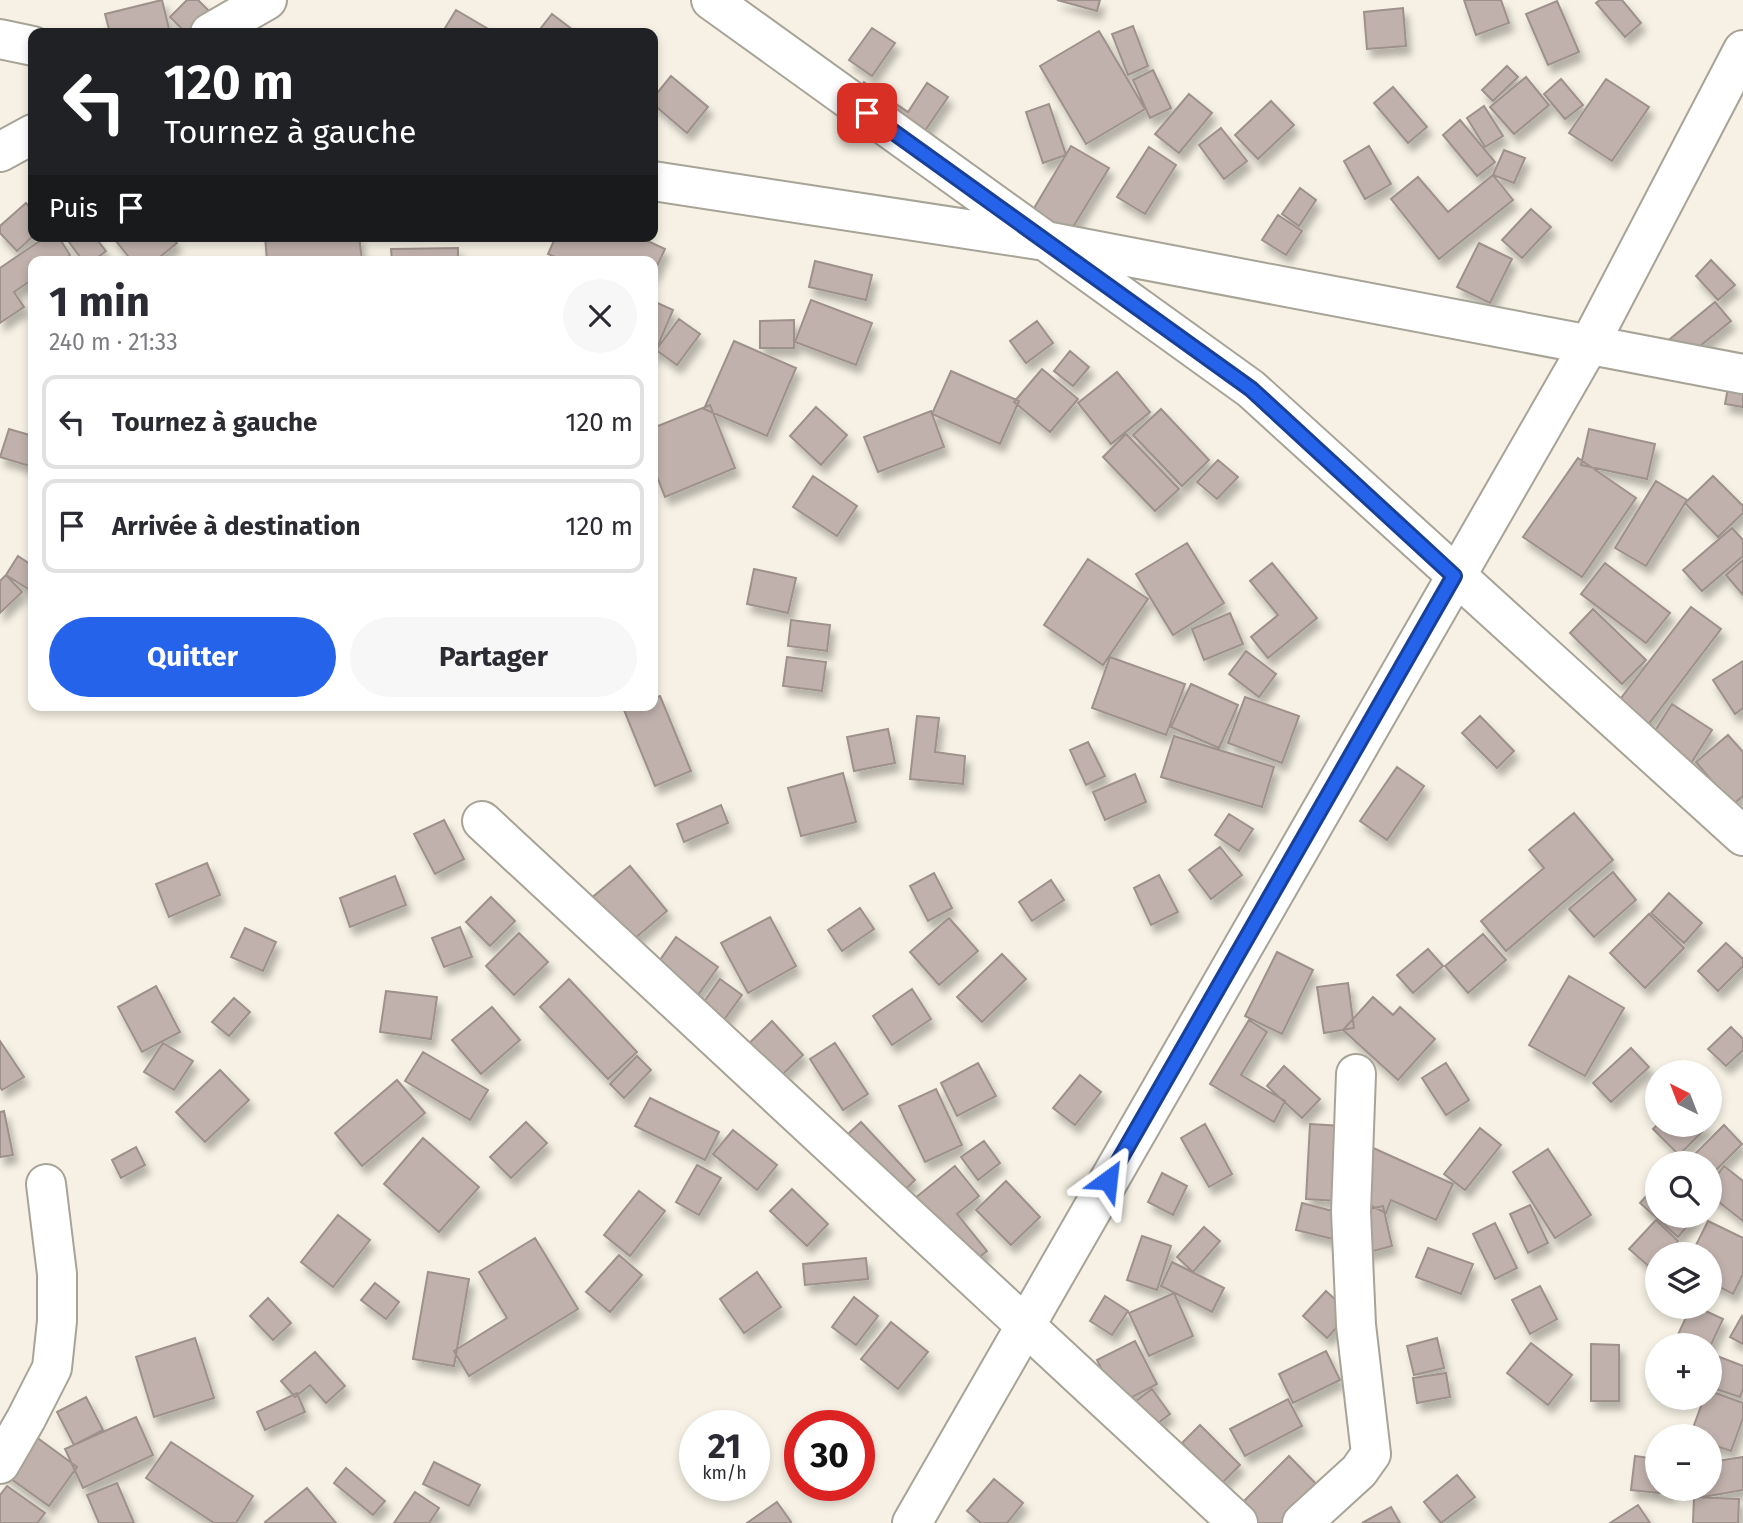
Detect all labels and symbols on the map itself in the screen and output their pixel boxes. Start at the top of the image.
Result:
pin [837,83,897,143]
north arrow [1645,1060,1722,1138]
position arrow [1071,1143,1145,1217]
speed limit sign: 30 [784,1410,875,1501]

